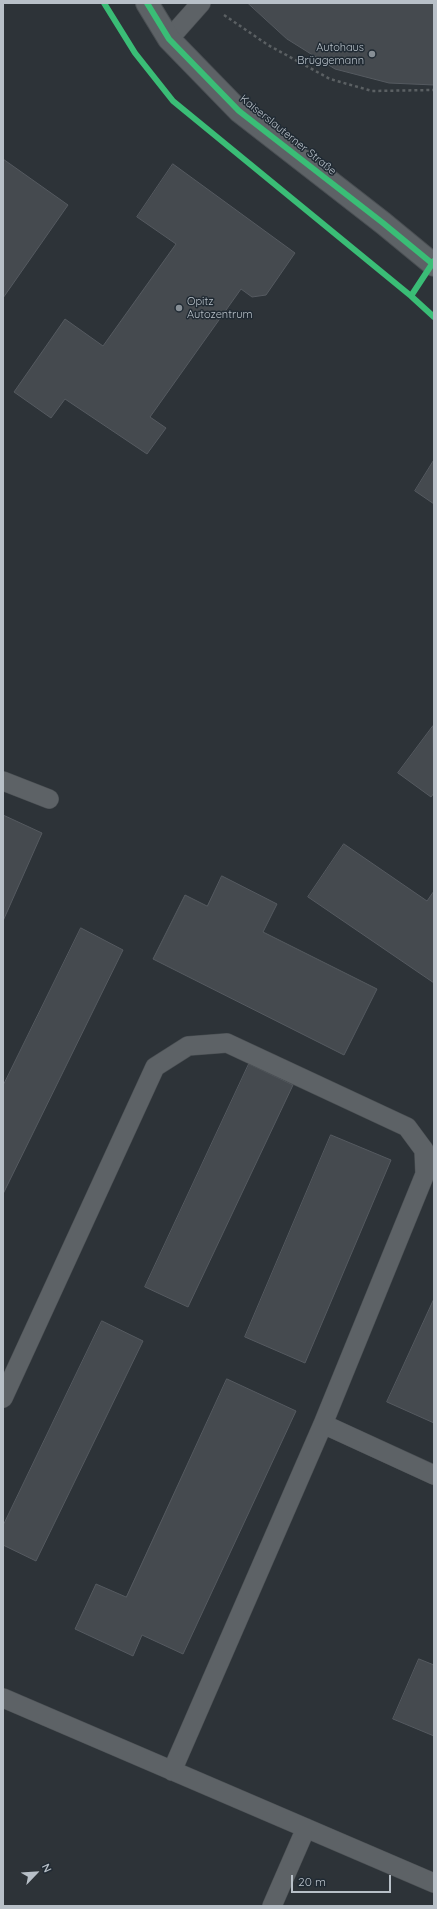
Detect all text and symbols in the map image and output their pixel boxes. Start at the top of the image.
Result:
place label: Autohaus Brüggemann [297,41,364,67]
marker: Autohaus Brüggemann [367,49,377,59]
street label: Kaiserslauterner Straße [237,92,339,178]
place label: Opitz Autozentrum [187,295,252,321]
marker: Opitz Autozentrum [174,303,184,313]
north arrow [16,1853,56,1893]
text: N [39,1861,55,1875]
scale bar [293,1867,393,1893]
text: 20 m [298,1874,326,1889]

